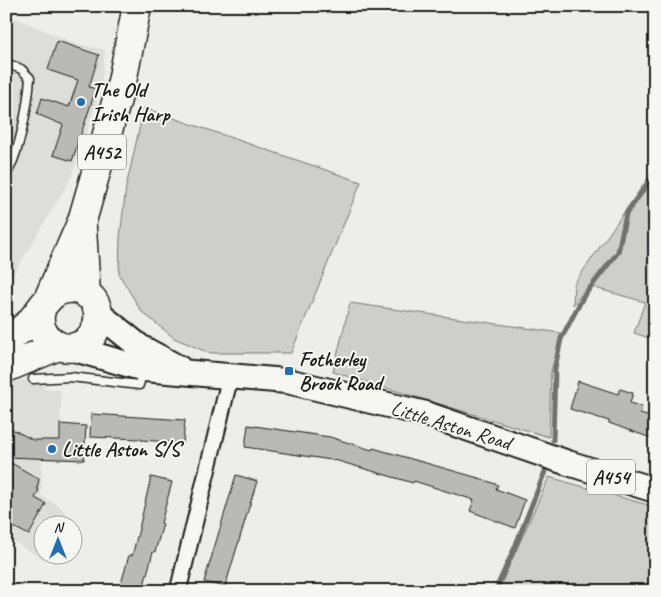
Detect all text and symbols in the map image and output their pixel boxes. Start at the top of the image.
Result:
place label: The Old Irish Harp [91,77,172,127]
marker: The Old Irish Harp [75,96,87,108]
road number: A452 [78,134,126,170]
place label: Fotherley Brook Road [299,346,385,396]
marker: Fotherley Brook Road [283,365,295,377]
street label: Little Aston Road [388,394,518,457]
place label: Little Aston S/S [62,436,184,462]
marker: Little Aston S/S [46,443,58,455]
road number: A454 [587,460,635,494]
north arrow [32,514,82,564]
text: N [54,519,65,536]

